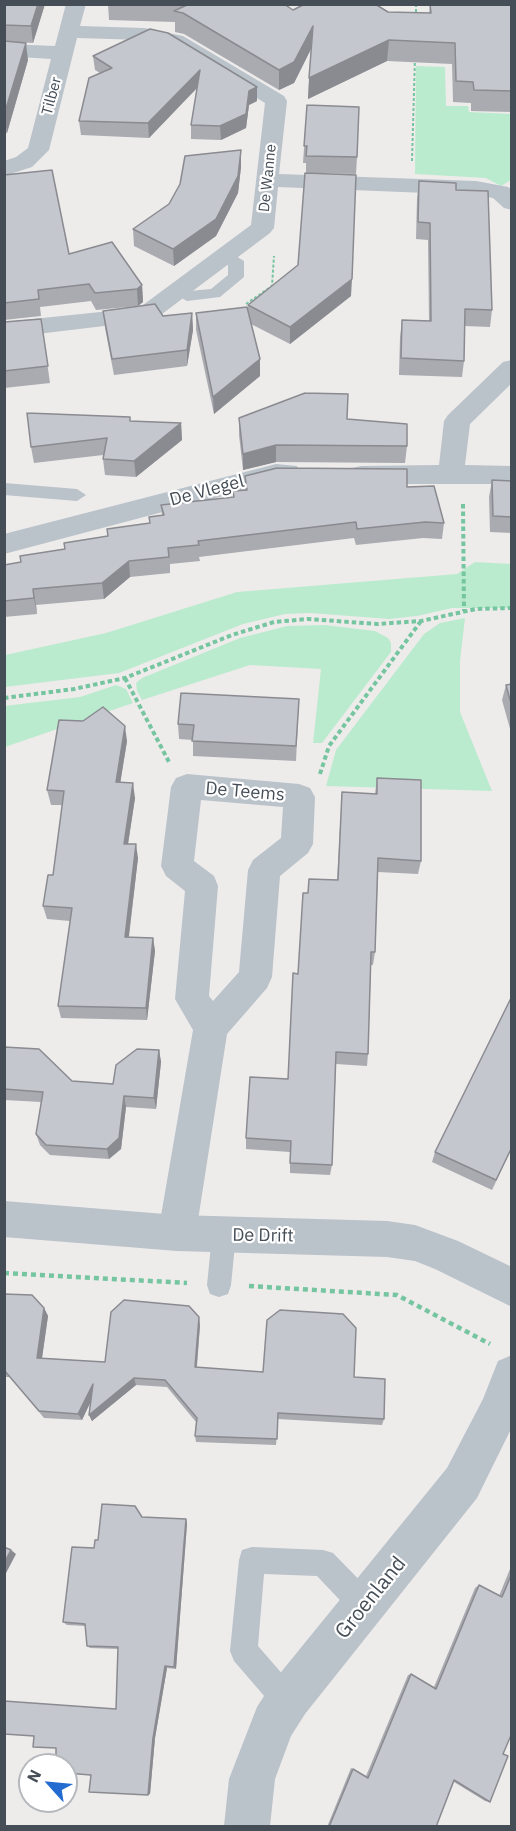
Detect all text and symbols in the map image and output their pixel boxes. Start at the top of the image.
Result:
street label: Tilber [38,75,66,117]
street label: De Wanne [255,143,281,213]
street label: De Vlegel [167,471,247,511]
street label: De Teems [204,778,286,806]
street label: De Drift [232,1225,294,1247]
street label: Groenland [330,1552,412,1644]
north arrow [18,1753,78,1813]
text: N [22,1766,45,1785]

